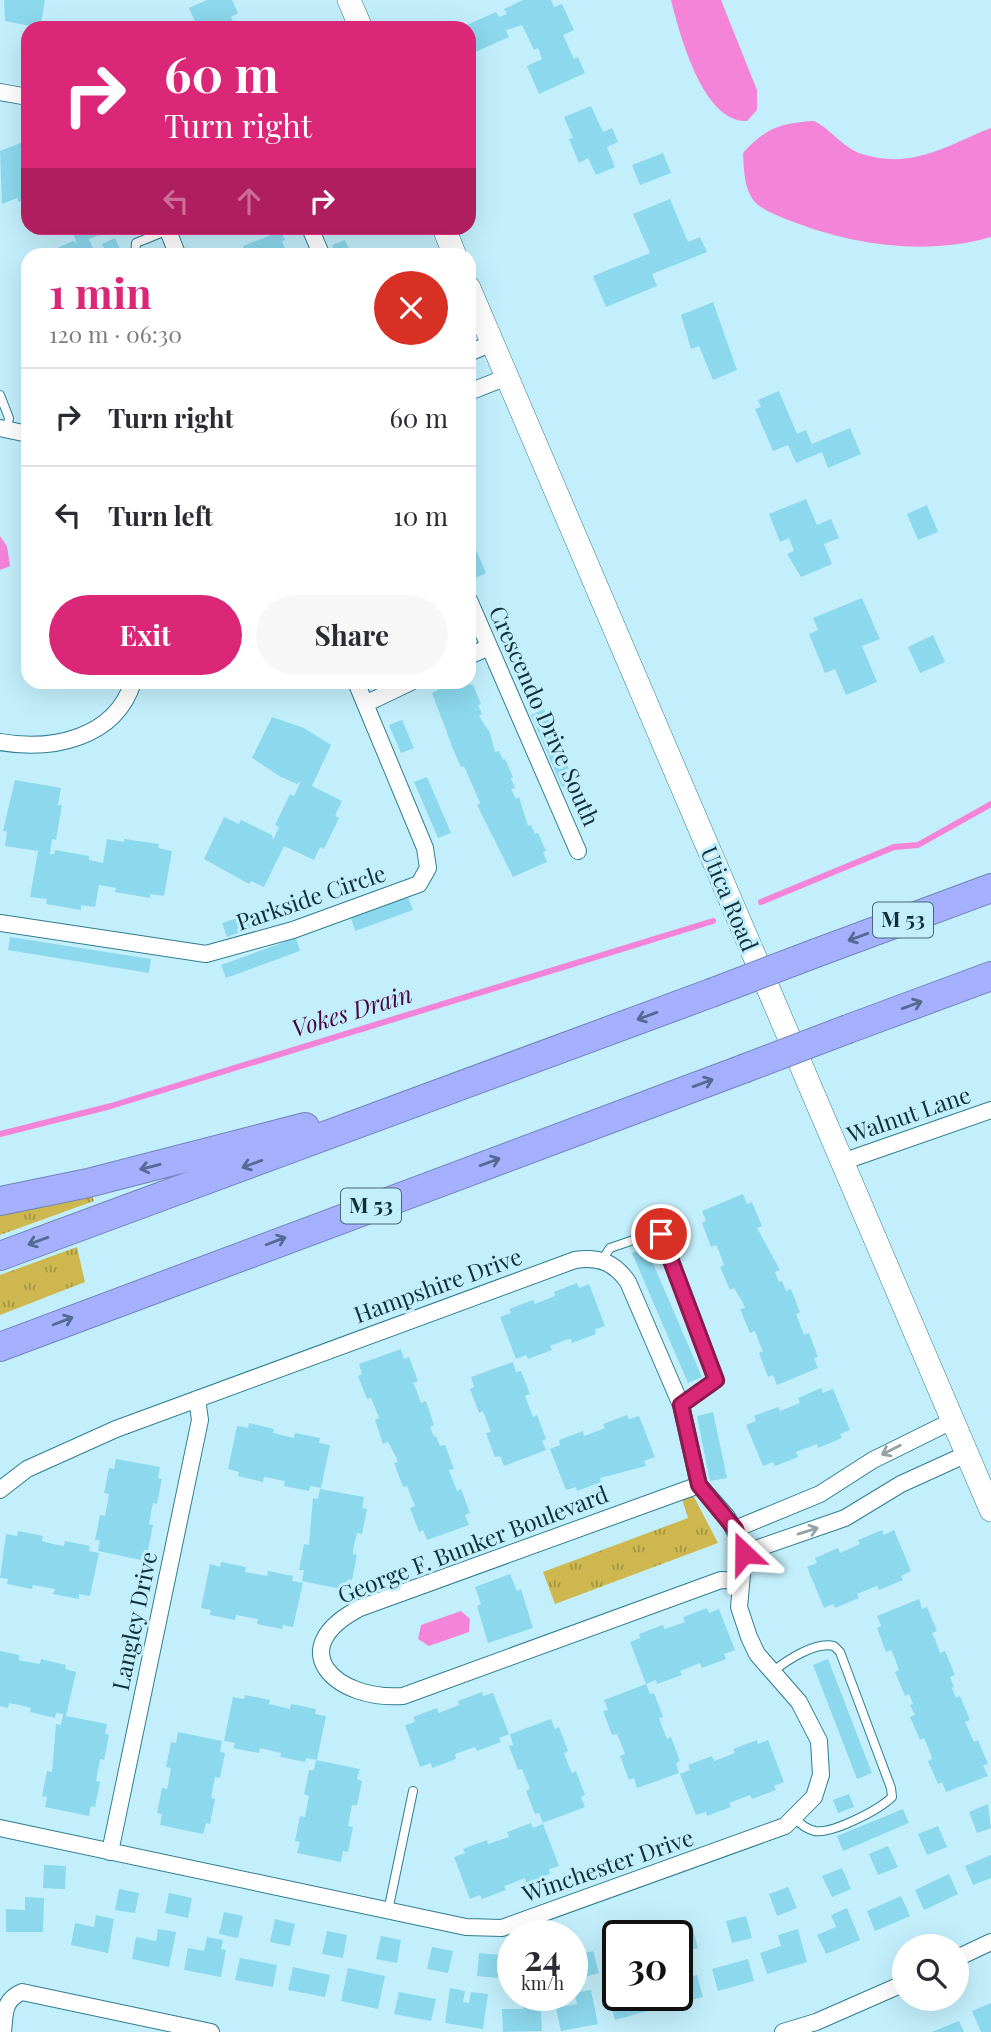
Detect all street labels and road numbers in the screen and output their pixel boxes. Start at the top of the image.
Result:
street label: Crescendo Drive South [483,600,608,831]
street label: Utica Road [694,841,766,956]
street label: Parkside Circle [232,856,390,937]
road number: M 53 [873,902,933,937]
street label: Walnut Lane [842,1078,974,1150]
road number: M 53 [341,1188,401,1224]
street label: Hampshire Drive [349,1240,526,1329]
street label: George F. Bunker Boulevard [333,1478,612,1610]
street label: Langley Drive [104,1548,163,1693]
street label: Winchester Drive [517,1821,697,1909]

